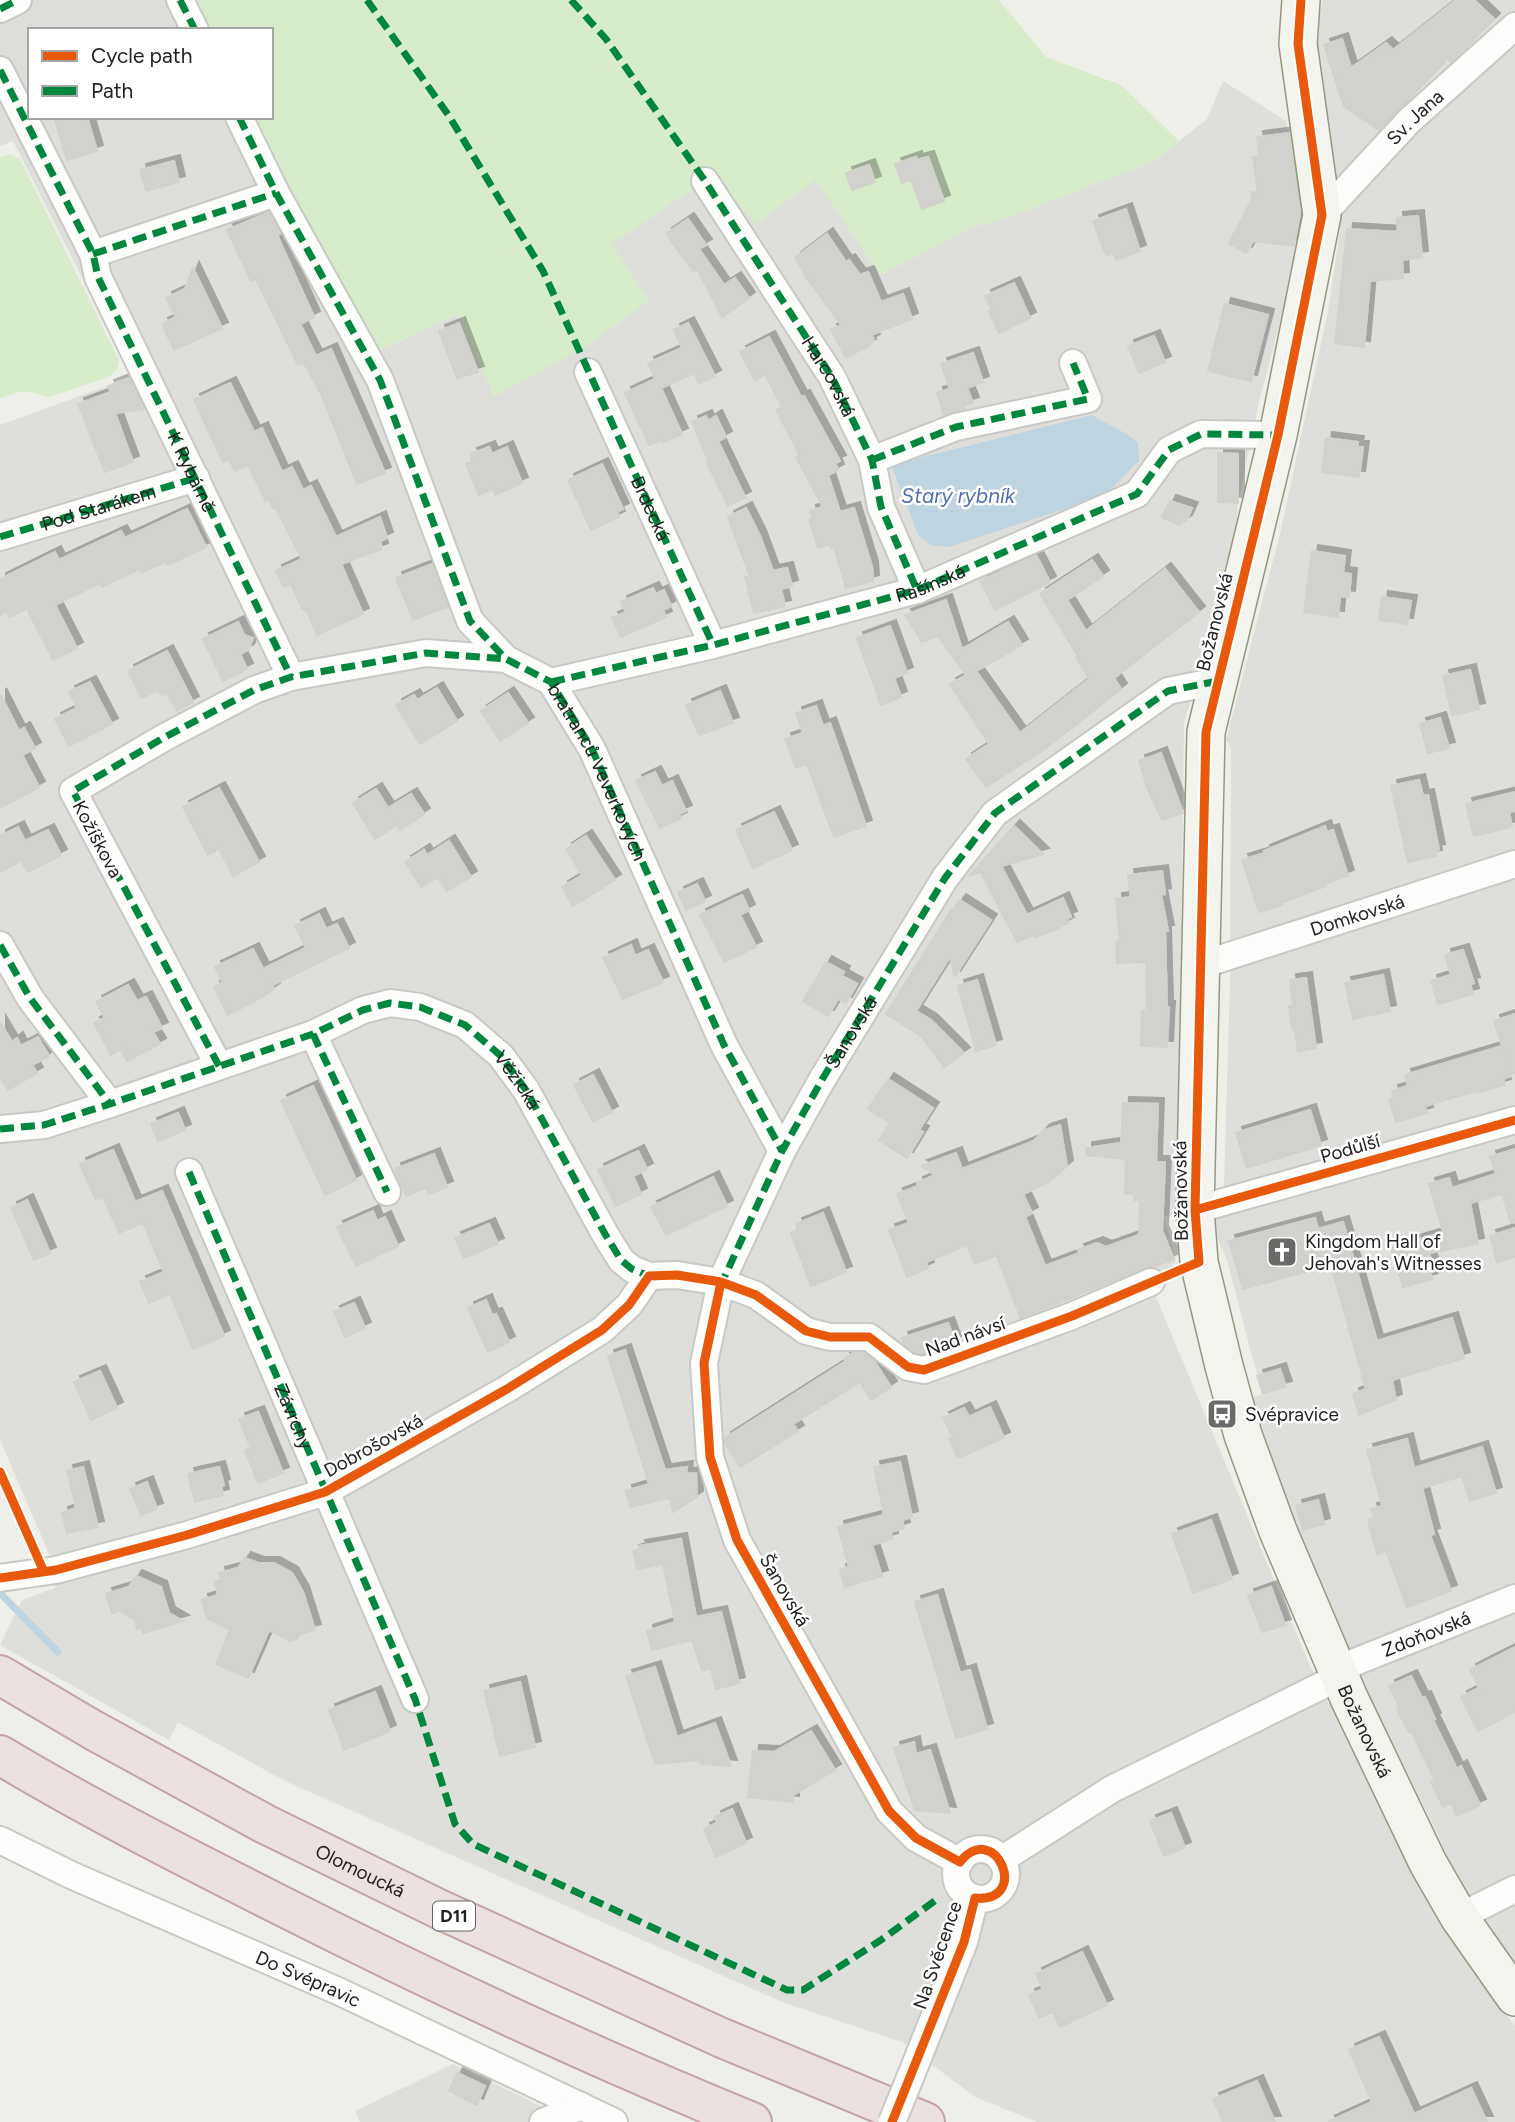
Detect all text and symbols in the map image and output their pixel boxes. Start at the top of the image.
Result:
legend [28,28,273,119]
text: Cycle path [91,43,192,68]
text: Path [91,78,133,103]
street label: Sv. Jana [1382,85,1448,150]
street label: Harcovská [797,332,860,420]
street label: K Rybárně [162,428,221,516]
street label: Brdecká [626,473,675,544]
street label: Pod Starákem [39,480,159,536]
water label: Starý rybník [901,483,1016,508]
street label: Rašínská [893,559,969,607]
street label: Božanovská [1191,571,1238,674]
street label: bratranců Veverkových [542,679,651,864]
street label: Kožíškova [68,797,127,882]
street label: Domkovská [1307,889,1407,941]
street label: Šanovská [821,992,882,1073]
street label: Věžická [489,1046,545,1113]
street label: Podůlší [1318,1129,1384,1168]
street label: Božanovská [1168,1141,1193,1241]
place label: Kingdom Hall of Jehovah's Witnesses [1305,1230,1482,1275]
church icon: Kingdom Hall of Jehovah's Witnesses [1265,1235,1299,1269]
street label: Nad návsí [922,1311,1010,1362]
street label: Závrchy [269,1381,318,1453]
bus stop icon: Svépravice [1205,1397,1239,1431]
place label: Svépravice [1245,1403,1339,1426]
street label: Dobrošovská [320,1409,427,1482]
street label: Šanovská [755,1550,815,1631]
street label: Zdoňovská [1379,1606,1474,1662]
street label: Božanovská [1333,1681,1397,1782]
street label: Olomoucká [311,1839,408,1903]
street label: Na Svěcence [908,1898,967,2012]
road number: D11 [433,1902,475,1930]
street label: Do Svépravic [252,1946,364,2012]

